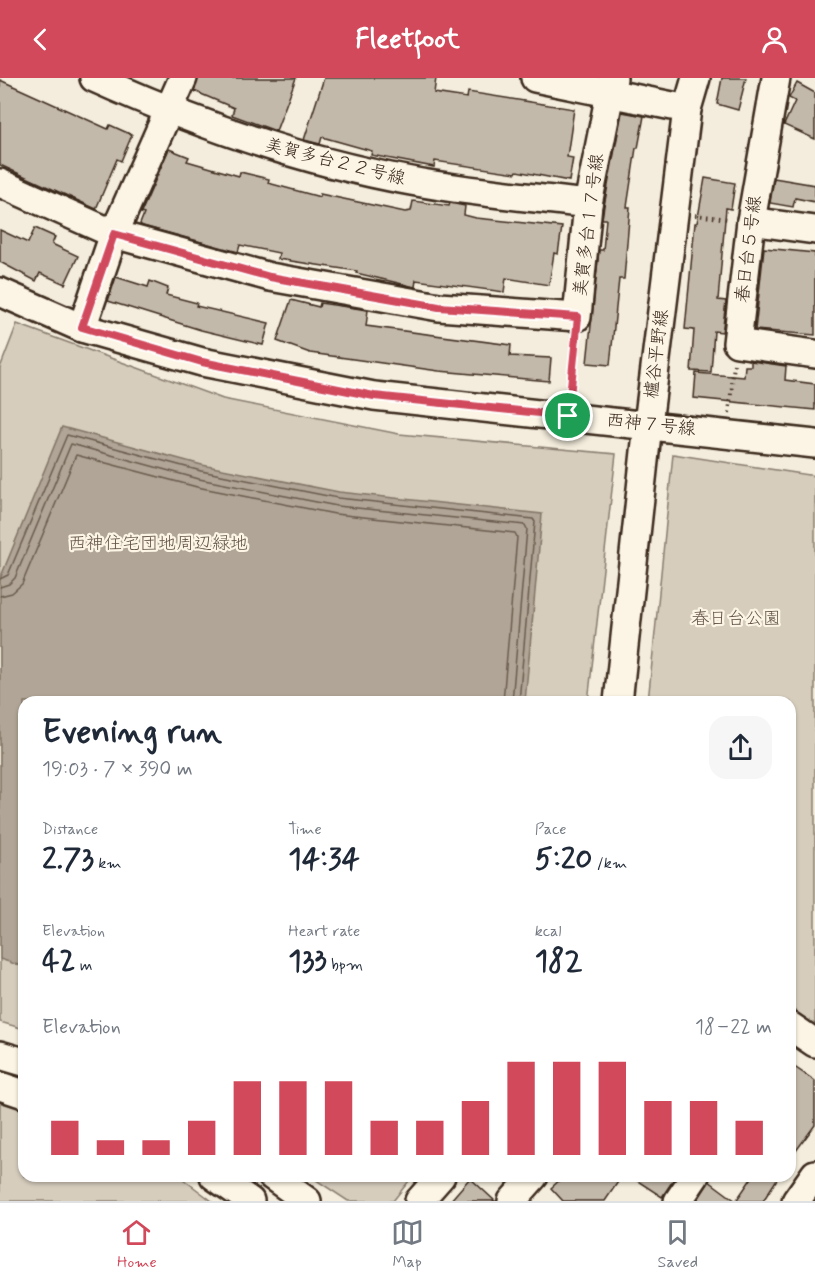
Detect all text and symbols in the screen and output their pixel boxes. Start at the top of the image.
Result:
text: Fleetfoot [355,22,460,57]
icon: back [24,23,57,56]
icon: person [758,23,791,56]
street label: 美賀多台２２号線 [262,133,408,191]
street label: 美賀多台１７号線 [568,152,610,298]
street label: 春日台５号線 [731,194,767,304]
street label: 櫨谷平野線 [640,308,674,400]
pin [542,390,593,441]
icon: arrive [551,399,584,432]
street label: 西神７号線 [605,408,697,442]
park label: 西神住宅団地周辺緑地 [68,532,248,556]
park label: 春日台公園 [691,607,781,631]
text: Evening run [42,711,222,755]
button: share [709,716,772,779]
text: 19:03 · 7 × 390 m [42,756,193,783]
text: Distance [42,819,98,840]
text: Time [288,819,322,840]
text: Pace [535,819,567,840]
text: 2.73 [42,840,94,879]
text: 14:34 [288,840,360,879]
text: 5:20 [535,840,593,879]
text: km [94,853,122,874]
text: /km [593,853,627,874]
text: Elevation [42,921,105,942]
text: Heart rate [288,921,360,942]
text: kcal [535,921,562,942]
text: 42 [42,942,75,981]
text: 133 [288,942,327,981]
text: 182 [535,942,582,981]
text: m [75,955,92,976]
text: bpm [327,955,363,976]
text: Elevation [42,1014,121,1041]
text: 18–22 m [695,1014,772,1041]
tab: Home [117,1216,157,1273]
tab: Map [391,1216,424,1273]
tab: Saved [658,1216,698,1273]

